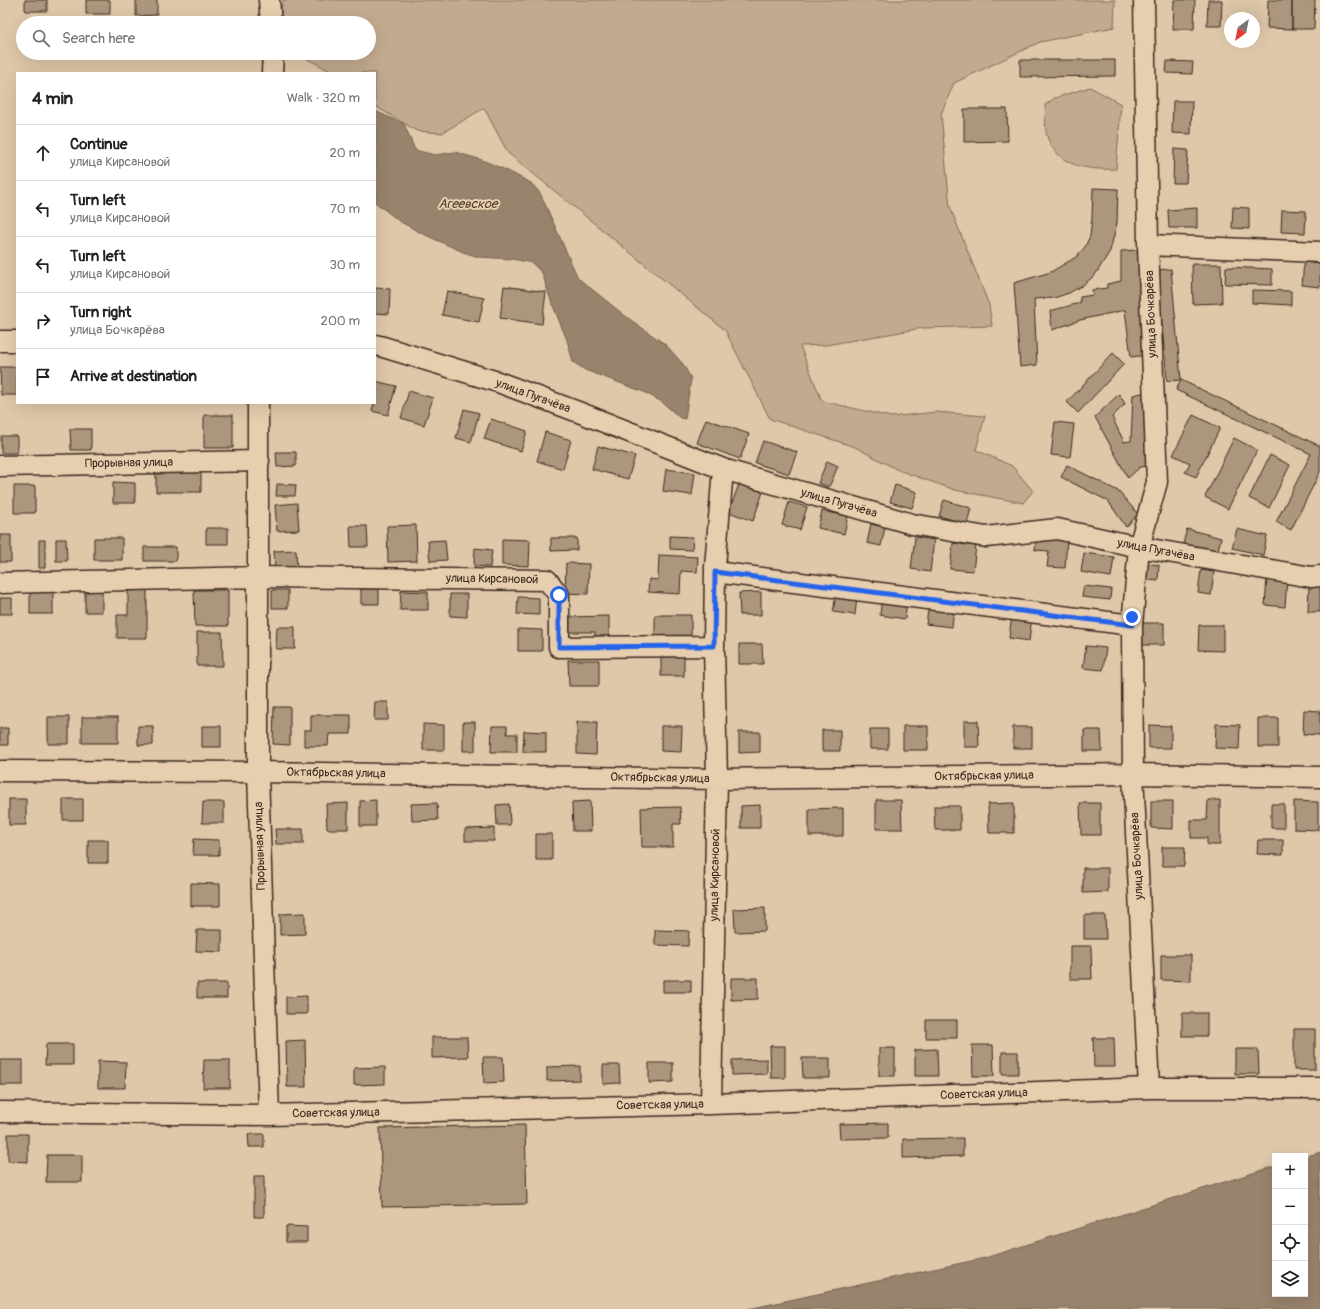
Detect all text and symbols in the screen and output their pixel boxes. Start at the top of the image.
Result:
north arrow [1224,12,1260,48]
search box [16,16,376,60]
icon: search [30,27,52,49]
text: Search here [62,29,135,48]
text: 4 min [32,88,73,109]
text: Walk · 320 m [287,90,360,106]
text: Continue [70,135,128,154]
icon: ahead [32,142,54,164]
text: 20 m [329,145,360,161]
text: улица Кирсановой [70,154,170,170]
text: Turn left [70,191,126,210]
water label: Агеевское [439,196,499,212]
icon: left [32,198,54,220]
text: 70 m [330,201,360,217]
text: улица Кирсановой [70,210,170,226]
text: Turn left [70,247,126,266]
icon: left [32,254,54,276]
text: 30 m [330,257,360,273]
text: улица Кирсановой [70,266,170,282]
street label: улица Бочкарёва [1142,270,1160,359]
text: Turn right [70,303,131,322]
icon: right [32,310,54,332]
text: 200 m [321,313,360,329]
text: улица Бочкарёва [70,322,165,338]
icon: arrive [32,366,54,388]
text: Arrive at destination [70,367,197,386]
street label: улица Пугачёва [493,375,573,417]
street label: Прорывная улица [85,455,174,471]
street label: улица Пугачёва [798,485,879,521]
street label: улица Пугачёва [1115,535,1196,565]
street label: улица Кирсановой [445,571,539,587]
route start [550,586,568,604]
route end [1123,608,1141,626]
street label: Октябрьская улица [286,765,386,781]
street label: Октябрьская улица [934,768,1034,784]
street label: Октябрьская улица [610,770,710,786]
street label: Прорывная улица [251,801,269,890]
street label: улица Бочкарёва [1127,811,1147,901]
street label: улица Кирсановой [707,828,723,922]
street label: Советская улица [940,1085,1028,1103]
street label: Советская улица [616,1097,704,1113]
street label: Советская улица [292,1105,380,1121]
map controls [1272,1153,1308,1297]
button: + [1272,1153,1308,1189]
button: − [1272,1189,1308,1225]
button: locate [1272,1225,1308,1261]
button: layers [1272,1261,1308,1297]

